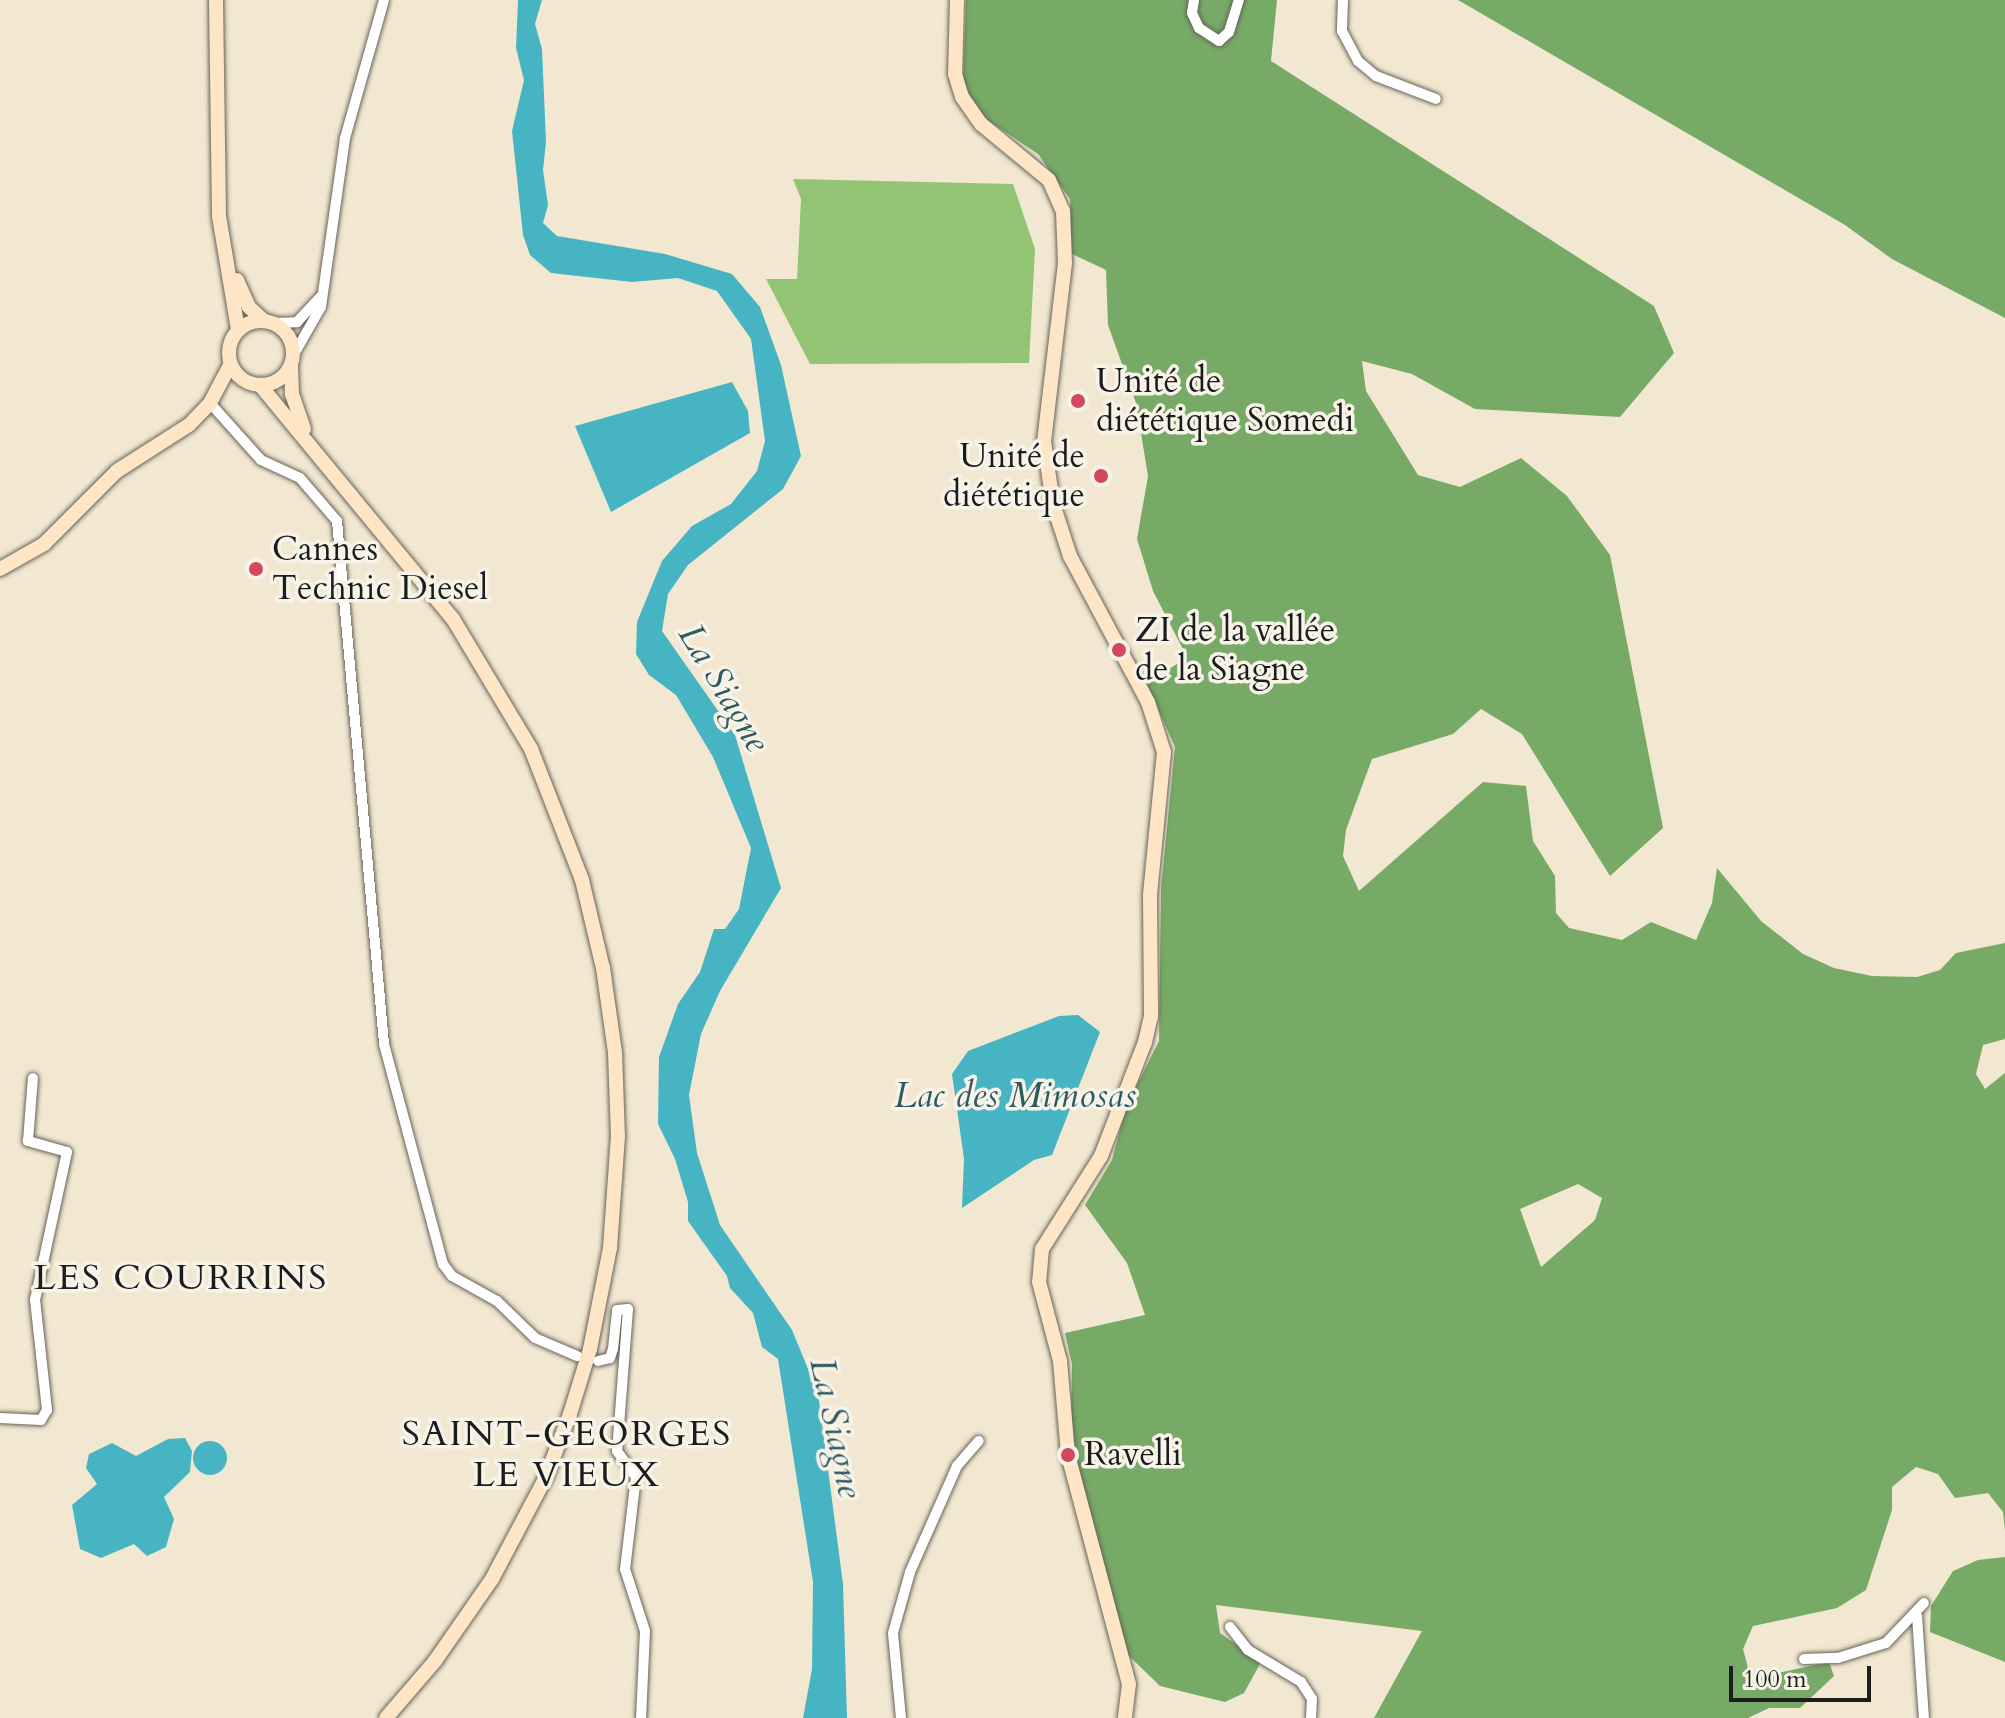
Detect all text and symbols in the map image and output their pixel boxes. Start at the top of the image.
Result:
place label: Unité de diététique Somedi [1096,361,1354,440]
marker: Unité de diététique Somedi [1067,390,1089,412]
place label: Unité de diététique [943,436,1085,516]
marker: Unité de diététique [1092,467,1110,485]
place label: Cannes Technic Diesel [272,529,488,608]
marker: Cannes Technic Diesel [247,560,265,578]
place label: ZI de la vallée de la Siagne [1135,610,1335,690]
water label: La Siagne [669,616,779,760]
marker: ZI de la vallée de la Siagne [1110,641,1128,659]
water label: Lac des Mimosas [894,1074,1136,1118]
district label: LES COURRINS [34,1256,328,1300]
water label: La Siagne [800,1354,872,1502]
district label: SAINT-GEORGES LE VIEUX [402,1411,732,1496]
place label: Ravelli [1084,1435,1182,1475]
marker: Ravelli [1059,1446,1077,1464]
scale bar [1733,1650,1875,1700]
text: 100 m [1743,1663,1807,1696]

